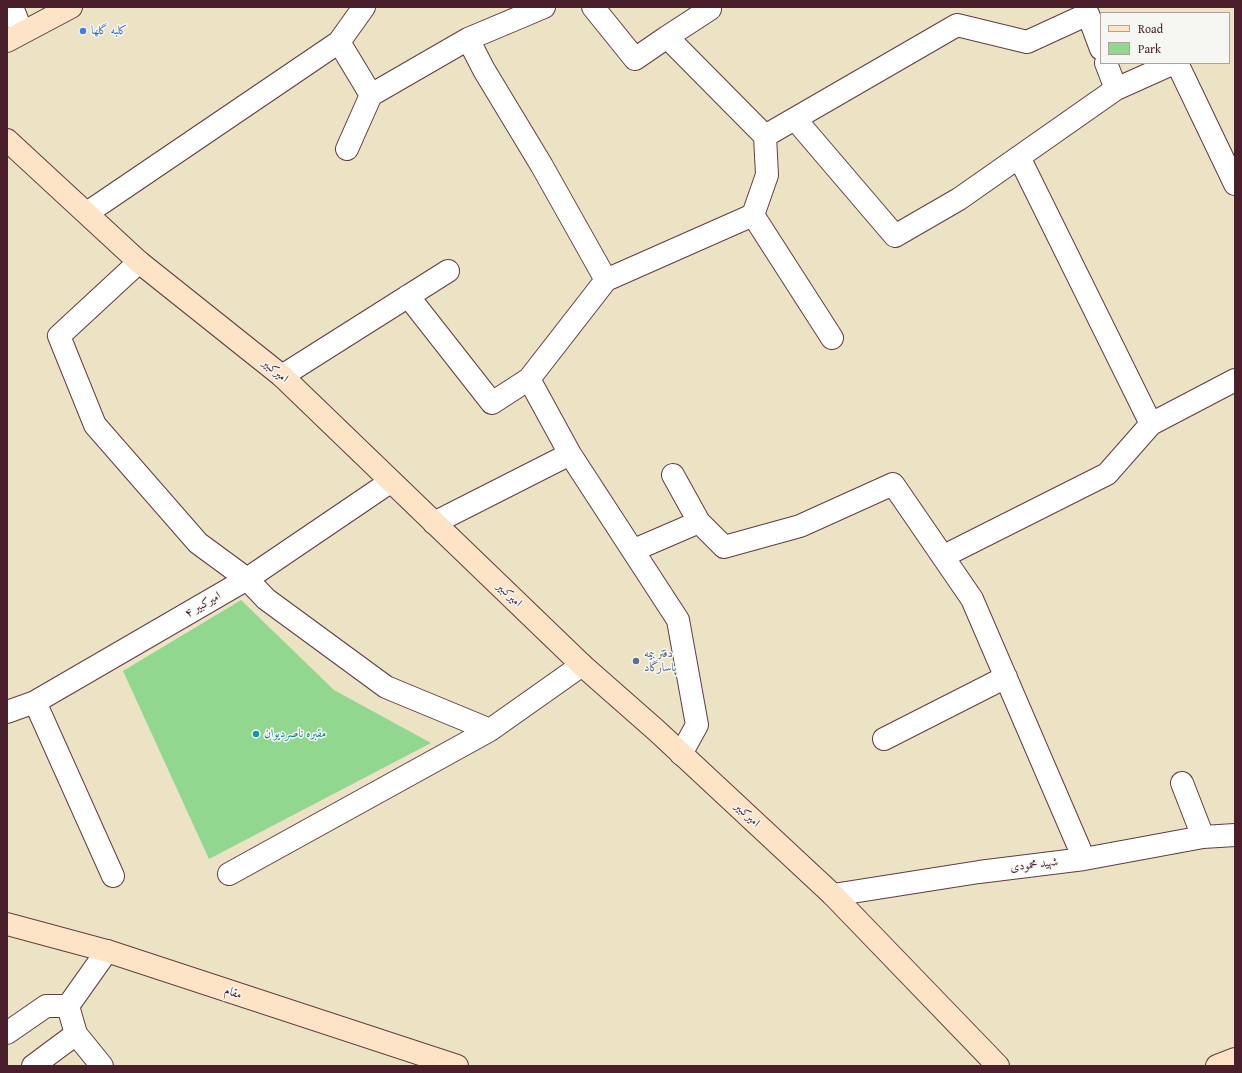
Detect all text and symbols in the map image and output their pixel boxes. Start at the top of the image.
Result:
legend [1100,12,1230,64]
text: Road [1138,20,1163,37]
place label: کلبه گلها [91,24,127,38]
marker: کلبه گلها [78,26,88,36]
text: Park [1138,40,1161,57]
street label: امیرکبیر [259,356,291,386]
street label: امیرکبیر [493,580,525,610]
street label: امیرکبیر ۴ [182,589,224,621]
place label: دفتر بیمه پاسارگاد [644,647,676,675]
marker: دفتر بیمه پاسارگاد [631,656,641,666]
place label: مقبره ناصردیوان [264,727,326,741]
marker: مقبره ناصردیوان [251,729,261,739]
street label: امیرکبیر [731,800,763,830]
street label: شهید محمودی [1009,855,1059,875]
street label: مقام [223,983,243,1003]

